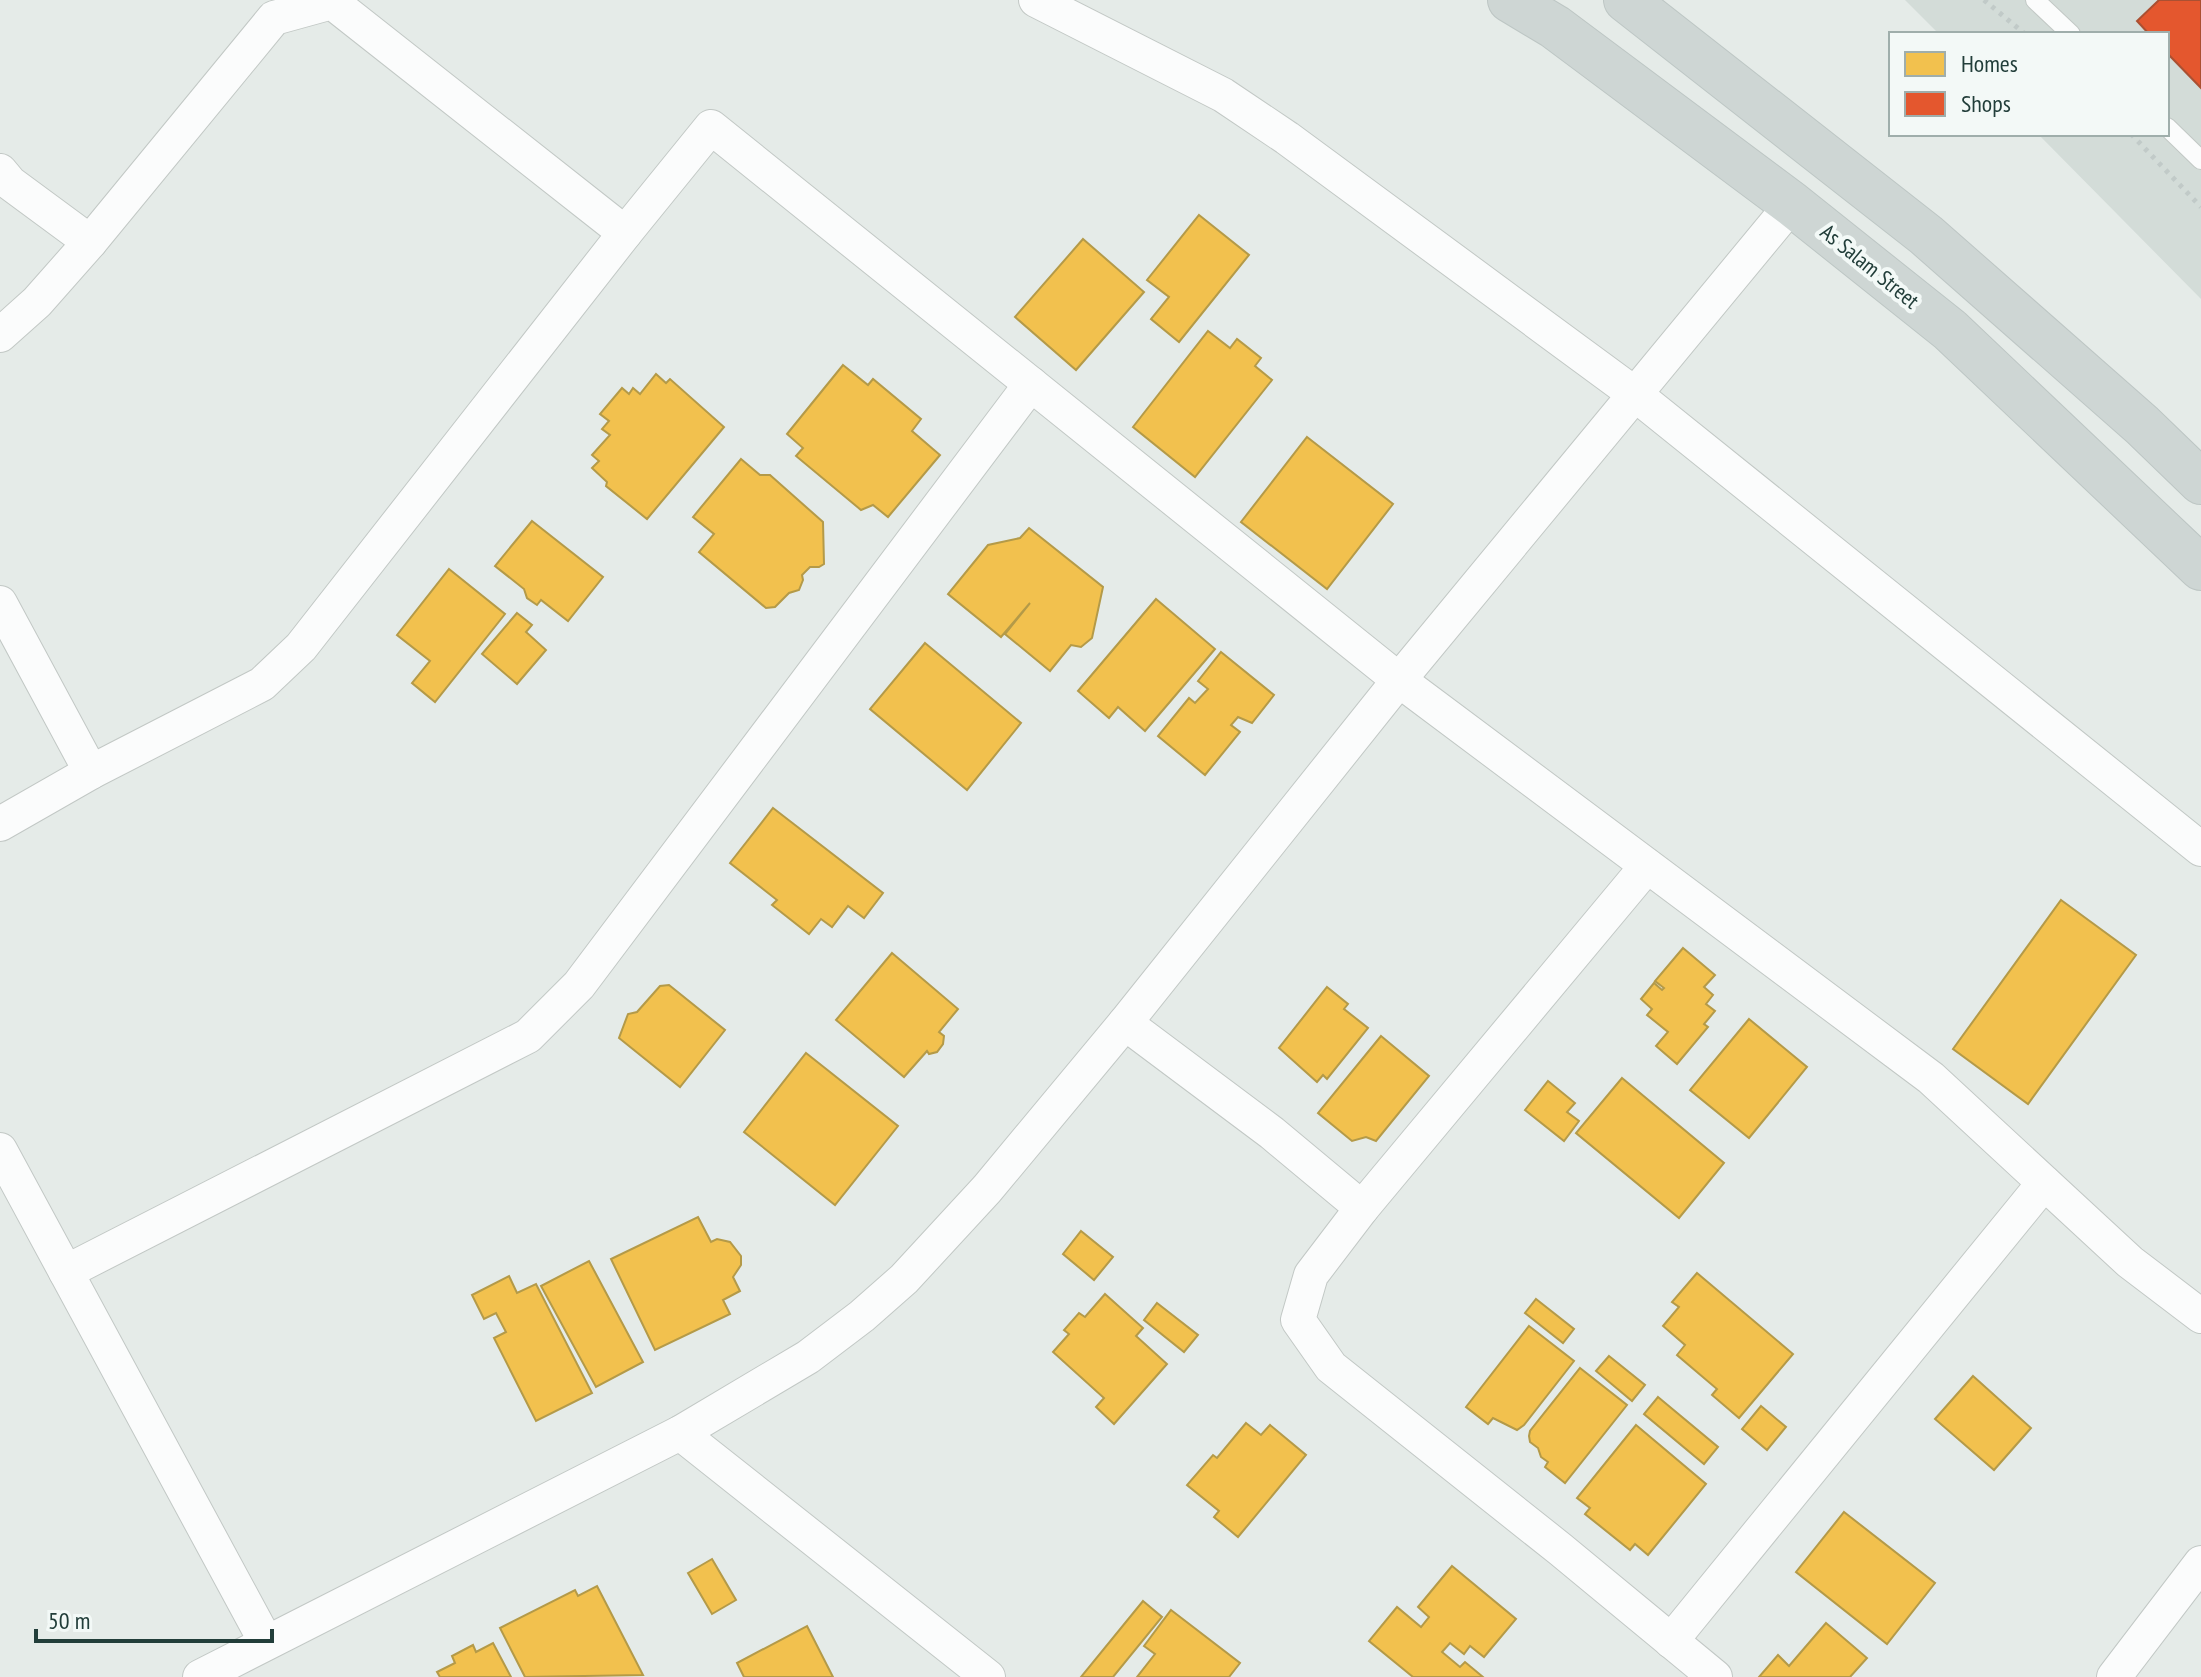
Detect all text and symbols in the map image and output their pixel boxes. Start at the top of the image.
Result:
legend [1889,32,2169,136]
text: Homes [1961,48,2018,79]
text: Shops [1961,88,2011,119]
street label: As Salam Street [1815,218,1925,314]
scale bar [36,1593,272,1643]
text: 50 m [48,1605,90,1636]

